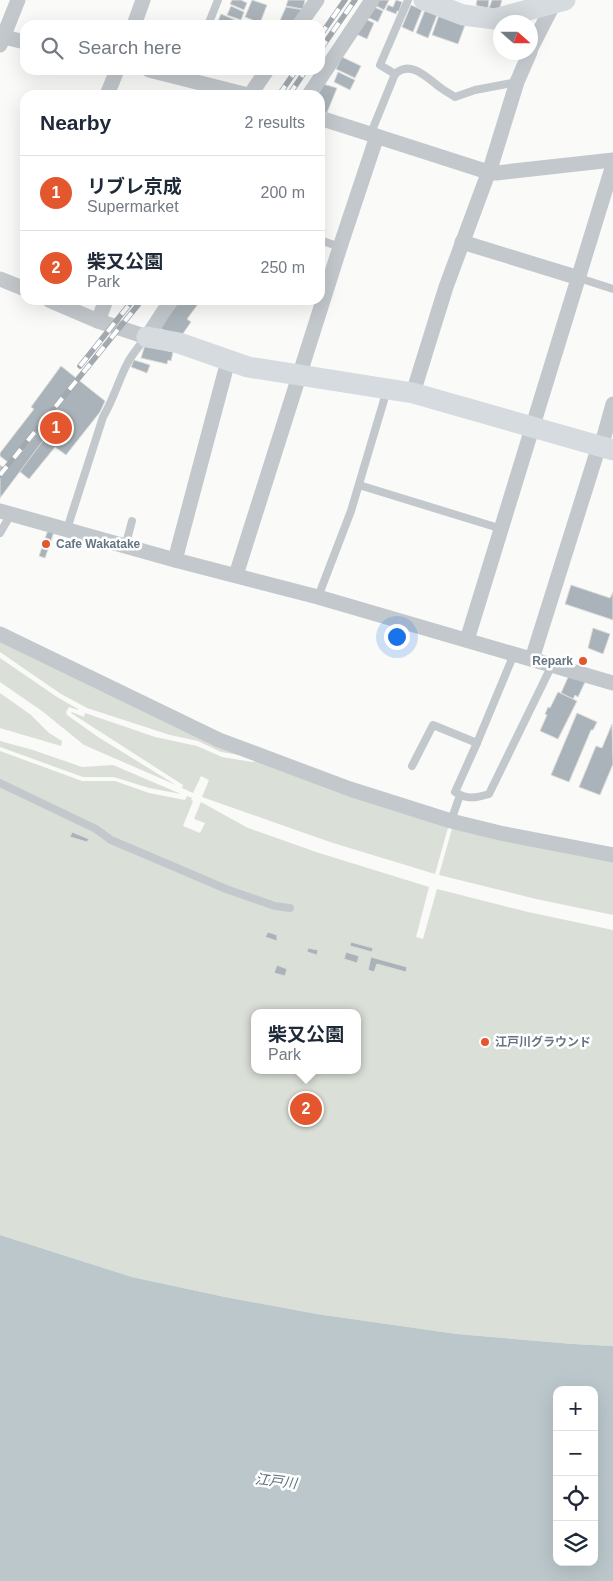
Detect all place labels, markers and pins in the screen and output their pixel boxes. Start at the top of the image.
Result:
pin: 1 [40,409,72,447]
place label: Cafe Wakatake [56,537,141,551]
marker: Cafe Wakatake [40,538,52,550]
place label: Repark [532,654,573,668]
marker: Repark [577,655,589,667]
place label: 江戸川グラウンド [495,1035,591,1049]
marker: 江戸川グラウンド [479,1036,491,1048]
pin: 2 [290,1090,322,1128]

